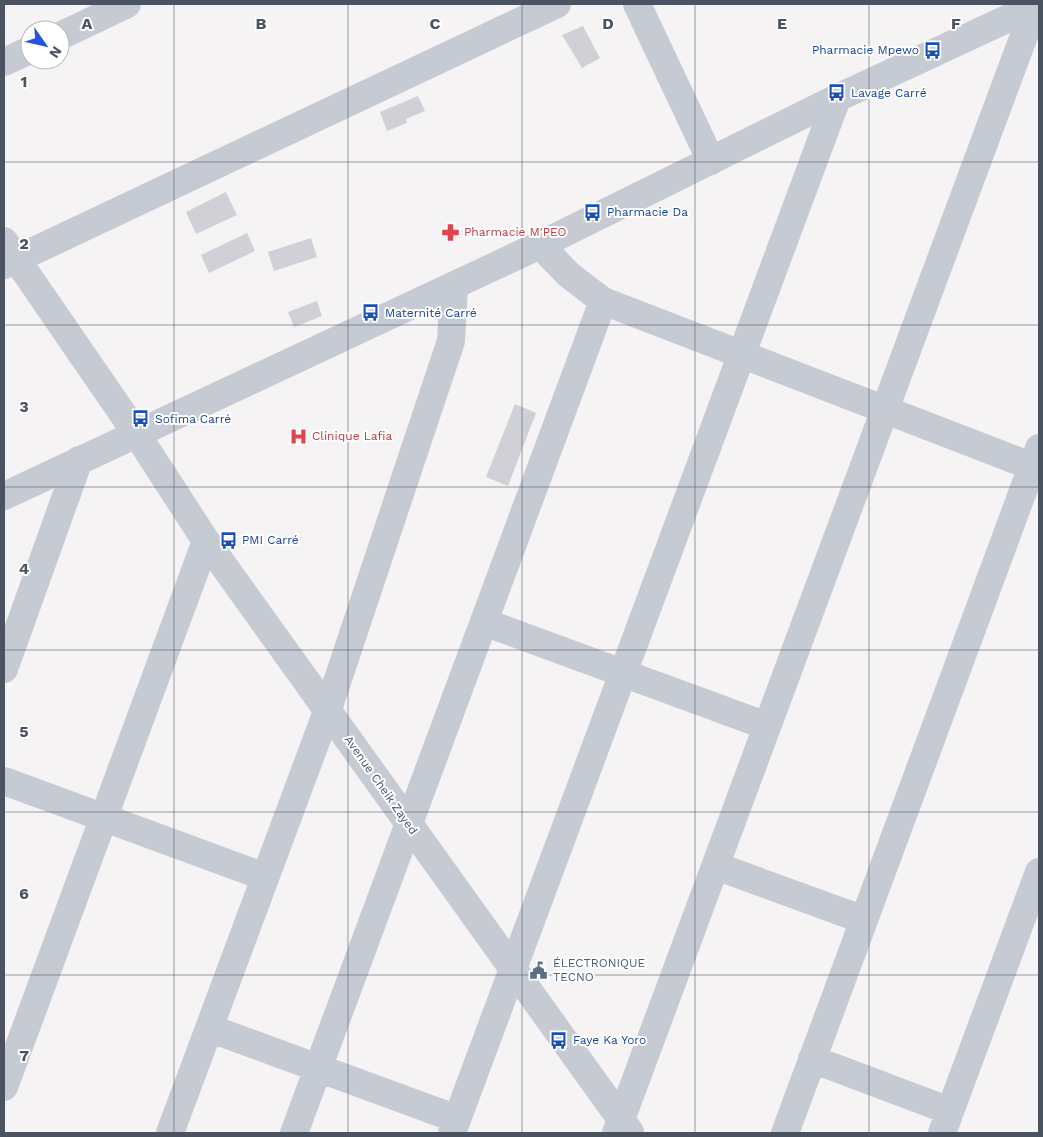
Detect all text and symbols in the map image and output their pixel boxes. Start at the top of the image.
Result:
text: A [82,14,93,33]
text: B [256,14,267,33]
text: C [430,14,441,33]
text: D [602,14,614,33]
text: E [777,14,787,33]
text: F [951,14,961,33]
north arrow [20,20,70,70]
bus stop icon: Pharmacie Mpewo [923,40,943,60]
text: N [46,43,65,61]
place label: Pharmacie Mpewo [812,43,919,57]
text: 1 [21,72,27,91]
bus stop icon: Lavage Carré [827,83,847,103]
place label: Lavage Carré [851,86,927,100]
bus stop icon: Pharmacie Da [583,202,603,222]
place label: Pharmacie Da [607,205,688,219]
pharmacy icon: Pharmacie M'PEO [440,222,460,242]
place label: Pharmacie M'PEO [464,225,566,239]
text: 2 [19,234,29,253]
bus stop icon: Maternité Carré [361,303,381,323]
place label: Maternité Carré [385,306,477,320]
text: 3 [19,397,29,416]
bus stop icon: Sofima Carré [131,409,151,429]
place label: Sofima Carré [155,412,231,426]
hospital icon: Clinique Lafia [288,426,308,446]
place label: Clinique Lafia [312,429,392,443]
bus stop icon: PMI Carré [218,530,238,550]
place label: PMI Carré [242,533,299,547]
text: 4 [19,559,29,578]
text: 5 [19,722,29,741]
street label: Avenue Cheik Zayed [342,733,420,837]
text: 6 [19,884,29,903]
place label: ÉLECTRONIQUE TECNO [553,956,646,984]
public building icon: ÉLECTRONIQUE TECNO [529,960,549,980]
bus stop icon: Faye Ka Yoro [549,1030,569,1050]
place label: Faye Ka Yoro [573,1033,646,1047]
text: 7 [19,1046,29,1065]

